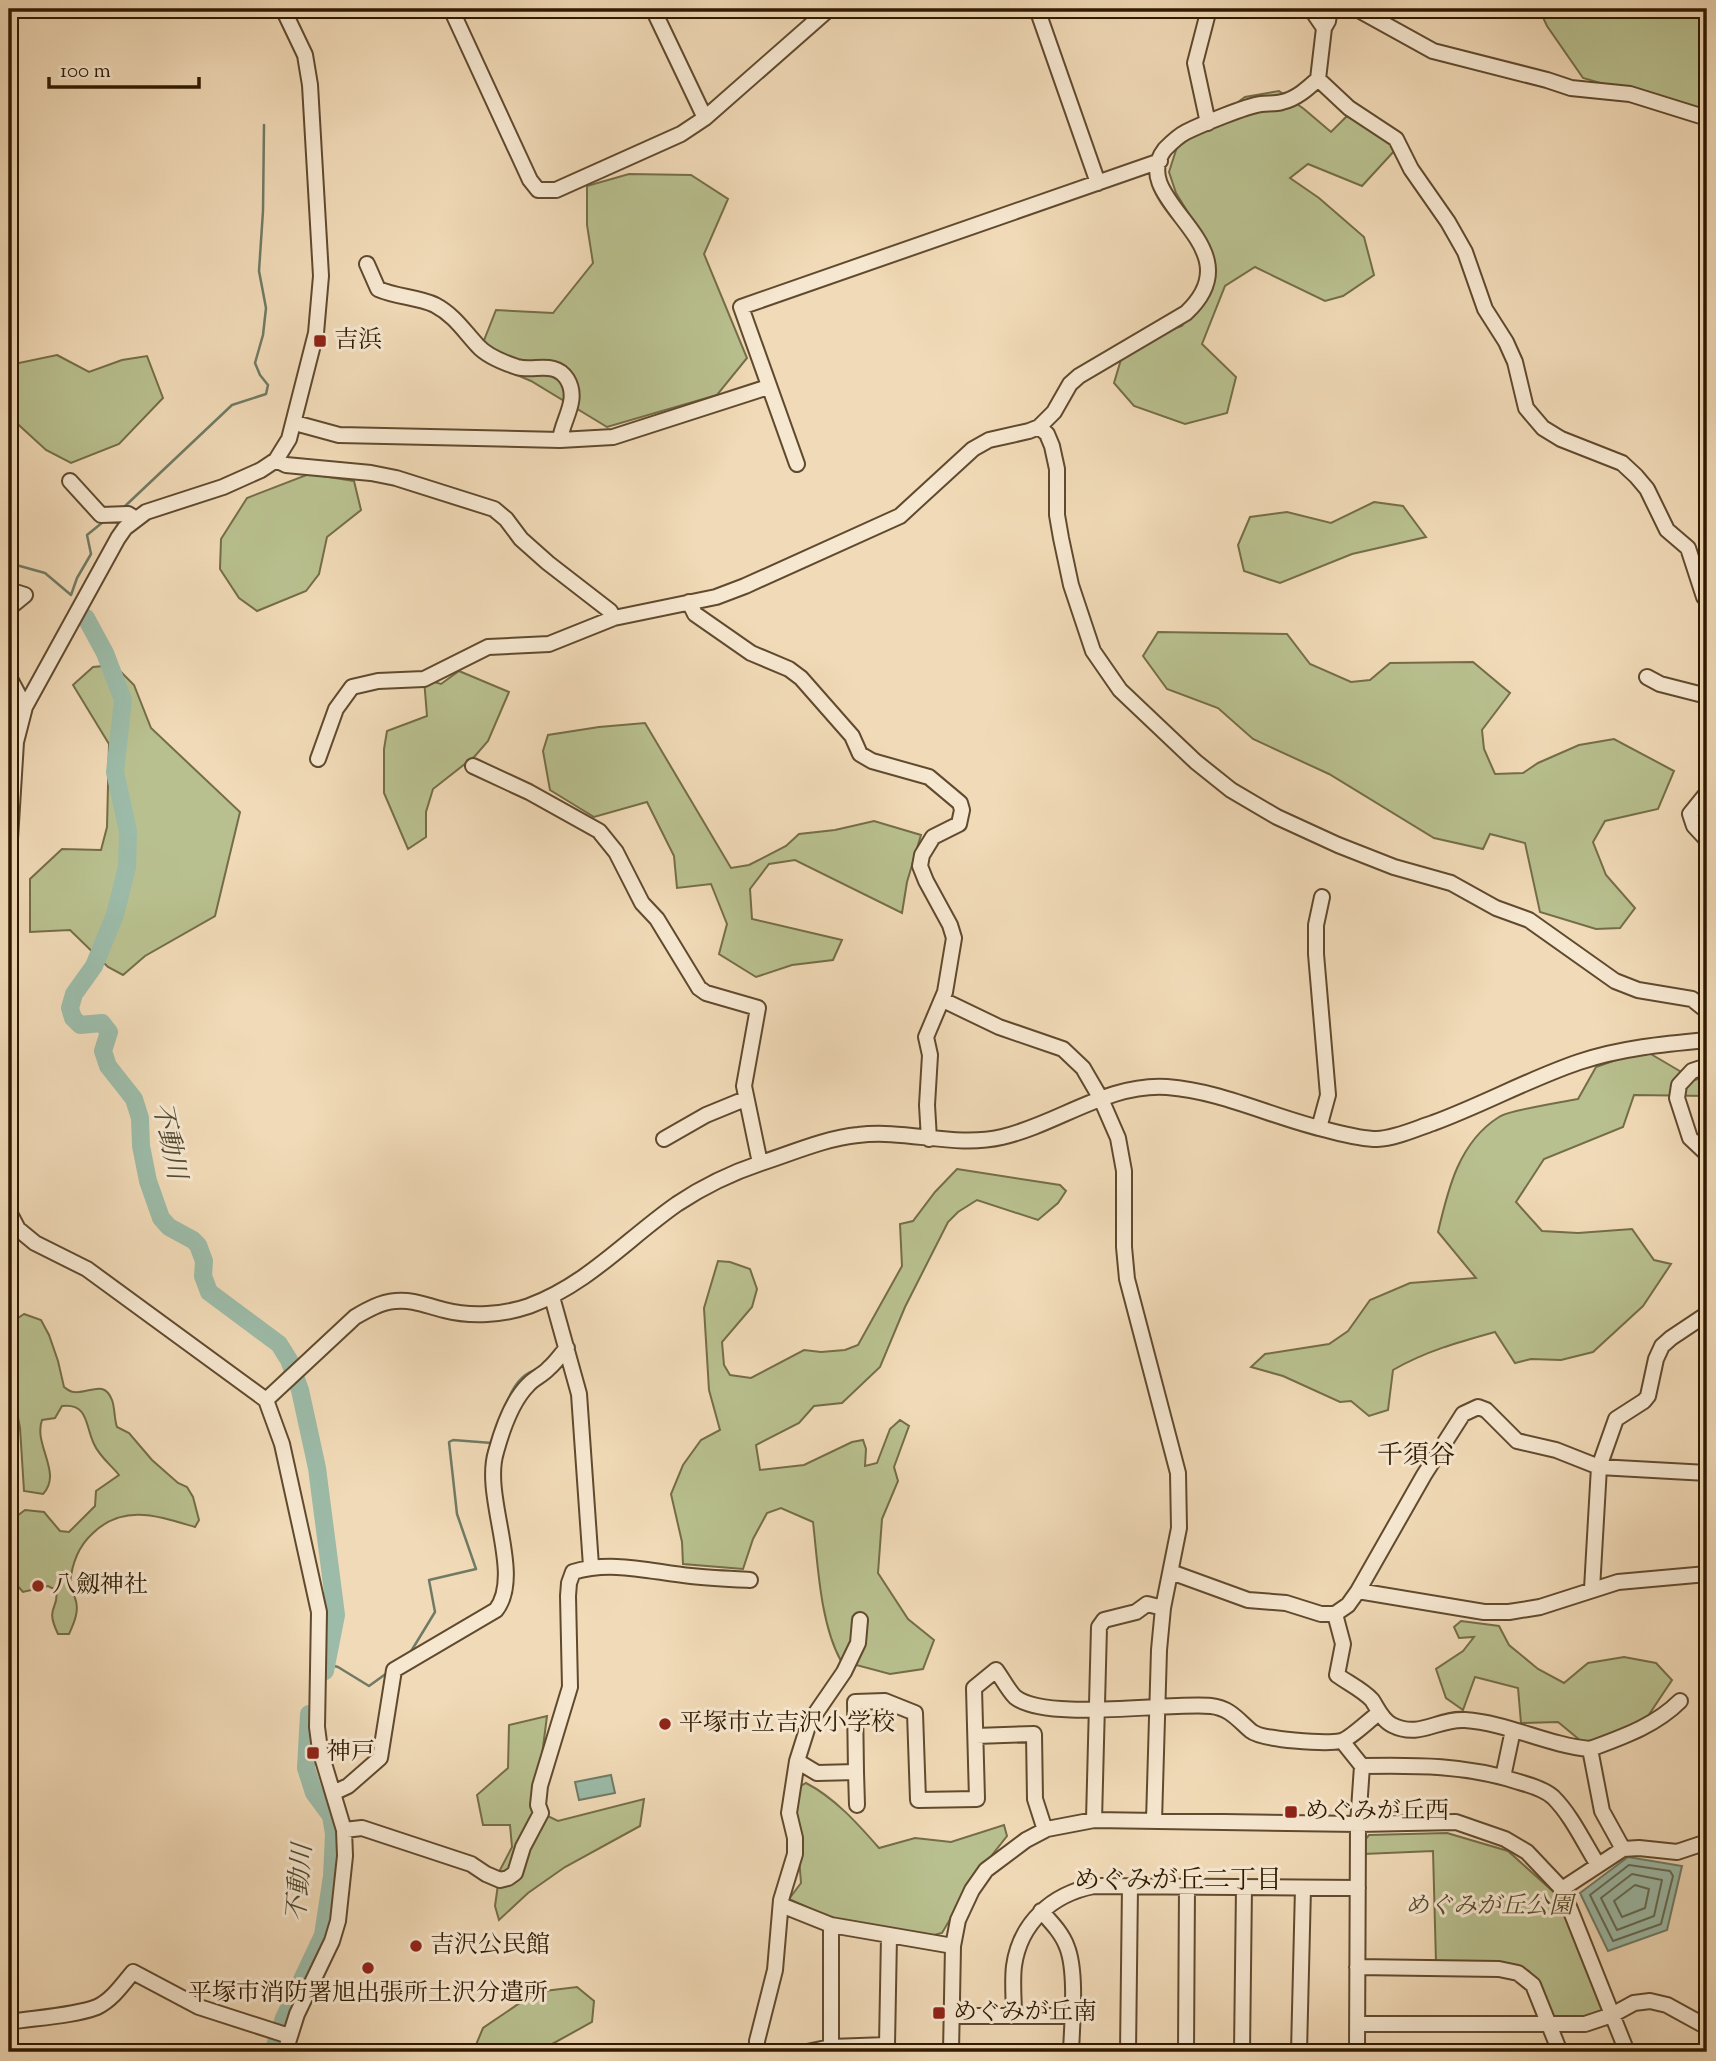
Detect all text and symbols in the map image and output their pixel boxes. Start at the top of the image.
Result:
scale bar [49,46,200,90]
text: 100 m [60,57,111,87]
place label: 吉浜 [334,324,382,358]
marker: 吉浜 [312,333,328,349]
water label: 不動川 [142,1099,195,1186]
district label: 千須谷 [1377,1438,1455,1475]
place label: 八劔神社 [52,1569,148,1603]
marker: 八劔神社 [30,1578,46,1594]
place label: 平塚市立吉沢小学校 [679,1707,895,1741]
marker: 平塚市立吉沢小学校 [657,1716,673,1732]
place label: 神戸 [327,1736,375,1770]
marker: 神戸 [305,1745,321,1761]
place label: めぐみが丘西 [1305,1795,1449,1829]
marker: めぐみが丘西 [1283,1804,1299,1820]
water label: 不動川 [279,1840,323,1923]
district label: めぐみが丘二丁目 [1074,1863,1282,1900]
park label: めぐみが丘公園 [1405,1890,1577,1924]
place label: 吉沢公民館 [430,1929,550,1963]
marker: 吉沢公民館 [408,1938,424,1954]
marker: 平塚市消防署旭出張所土沢分遣所 [360,1960,376,1976]
place label: 平塚市消防署旭出張所土沢分遣所 [188,1977,548,2011]
place label: めぐみが丘南 [953,1996,1097,2030]
marker: めぐみが丘南 [931,2005,947,2021]

